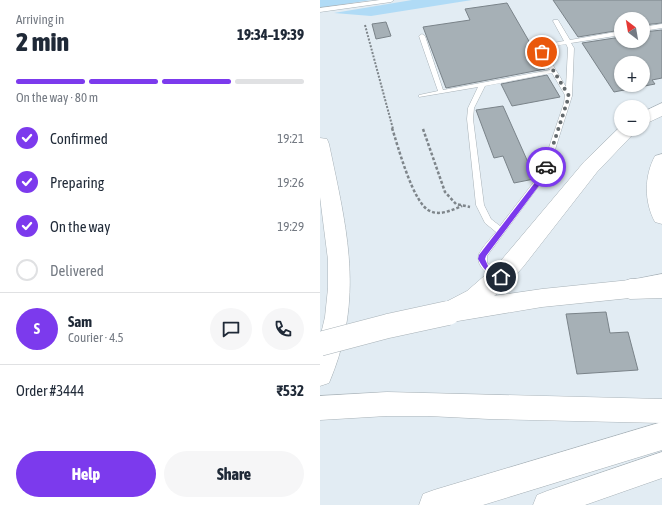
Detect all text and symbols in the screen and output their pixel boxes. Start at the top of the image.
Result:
text: Arriving in [16,12,64,27]
north arrow [614,12,650,48]
map controls [614,12,650,136]
text: 19:34–19:39 [237,26,304,43]
text: 2 min [16,27,69,57]
pin [525,35,559,69]
icon: bag [531,41,553,63]
button: + [614,56,650,92]
text: On the way · 80 m [16,90,98,105]
button: − [614,100,650,136]
icon: check [16,127,38,149]
text: Confirmed [50,130,108,147]
text: 19:21 [277,131,304,146]
courier [526,147,566,187]
icon: car [535,156,557,178]
icon: check [16,171,38,193]
text: Preparing [50,174,104,191]
text: 19:26 [277,175,304,190]
icon: check [16,215,38,237]
text: On the way [50,218,111,235]
text: 19:29 [277,219,304,234]
pin [484,260,518,294]
text: Delivered [50,262,104,279]
icon: home [490,266,512,288]
button: chat [210,308,252,350]
button: phone [262,308,304,350]
text: Sam [68,313,92,330]
text: S [34,320,40,337]
text: Courier · 4.5 [68,330,124,345]
text: Order #3444 [16,382,84,399]
text: ₹532 [276,382,304,399]
button: Help [16,451,156,497]
button: Share [164,451,304,497]

